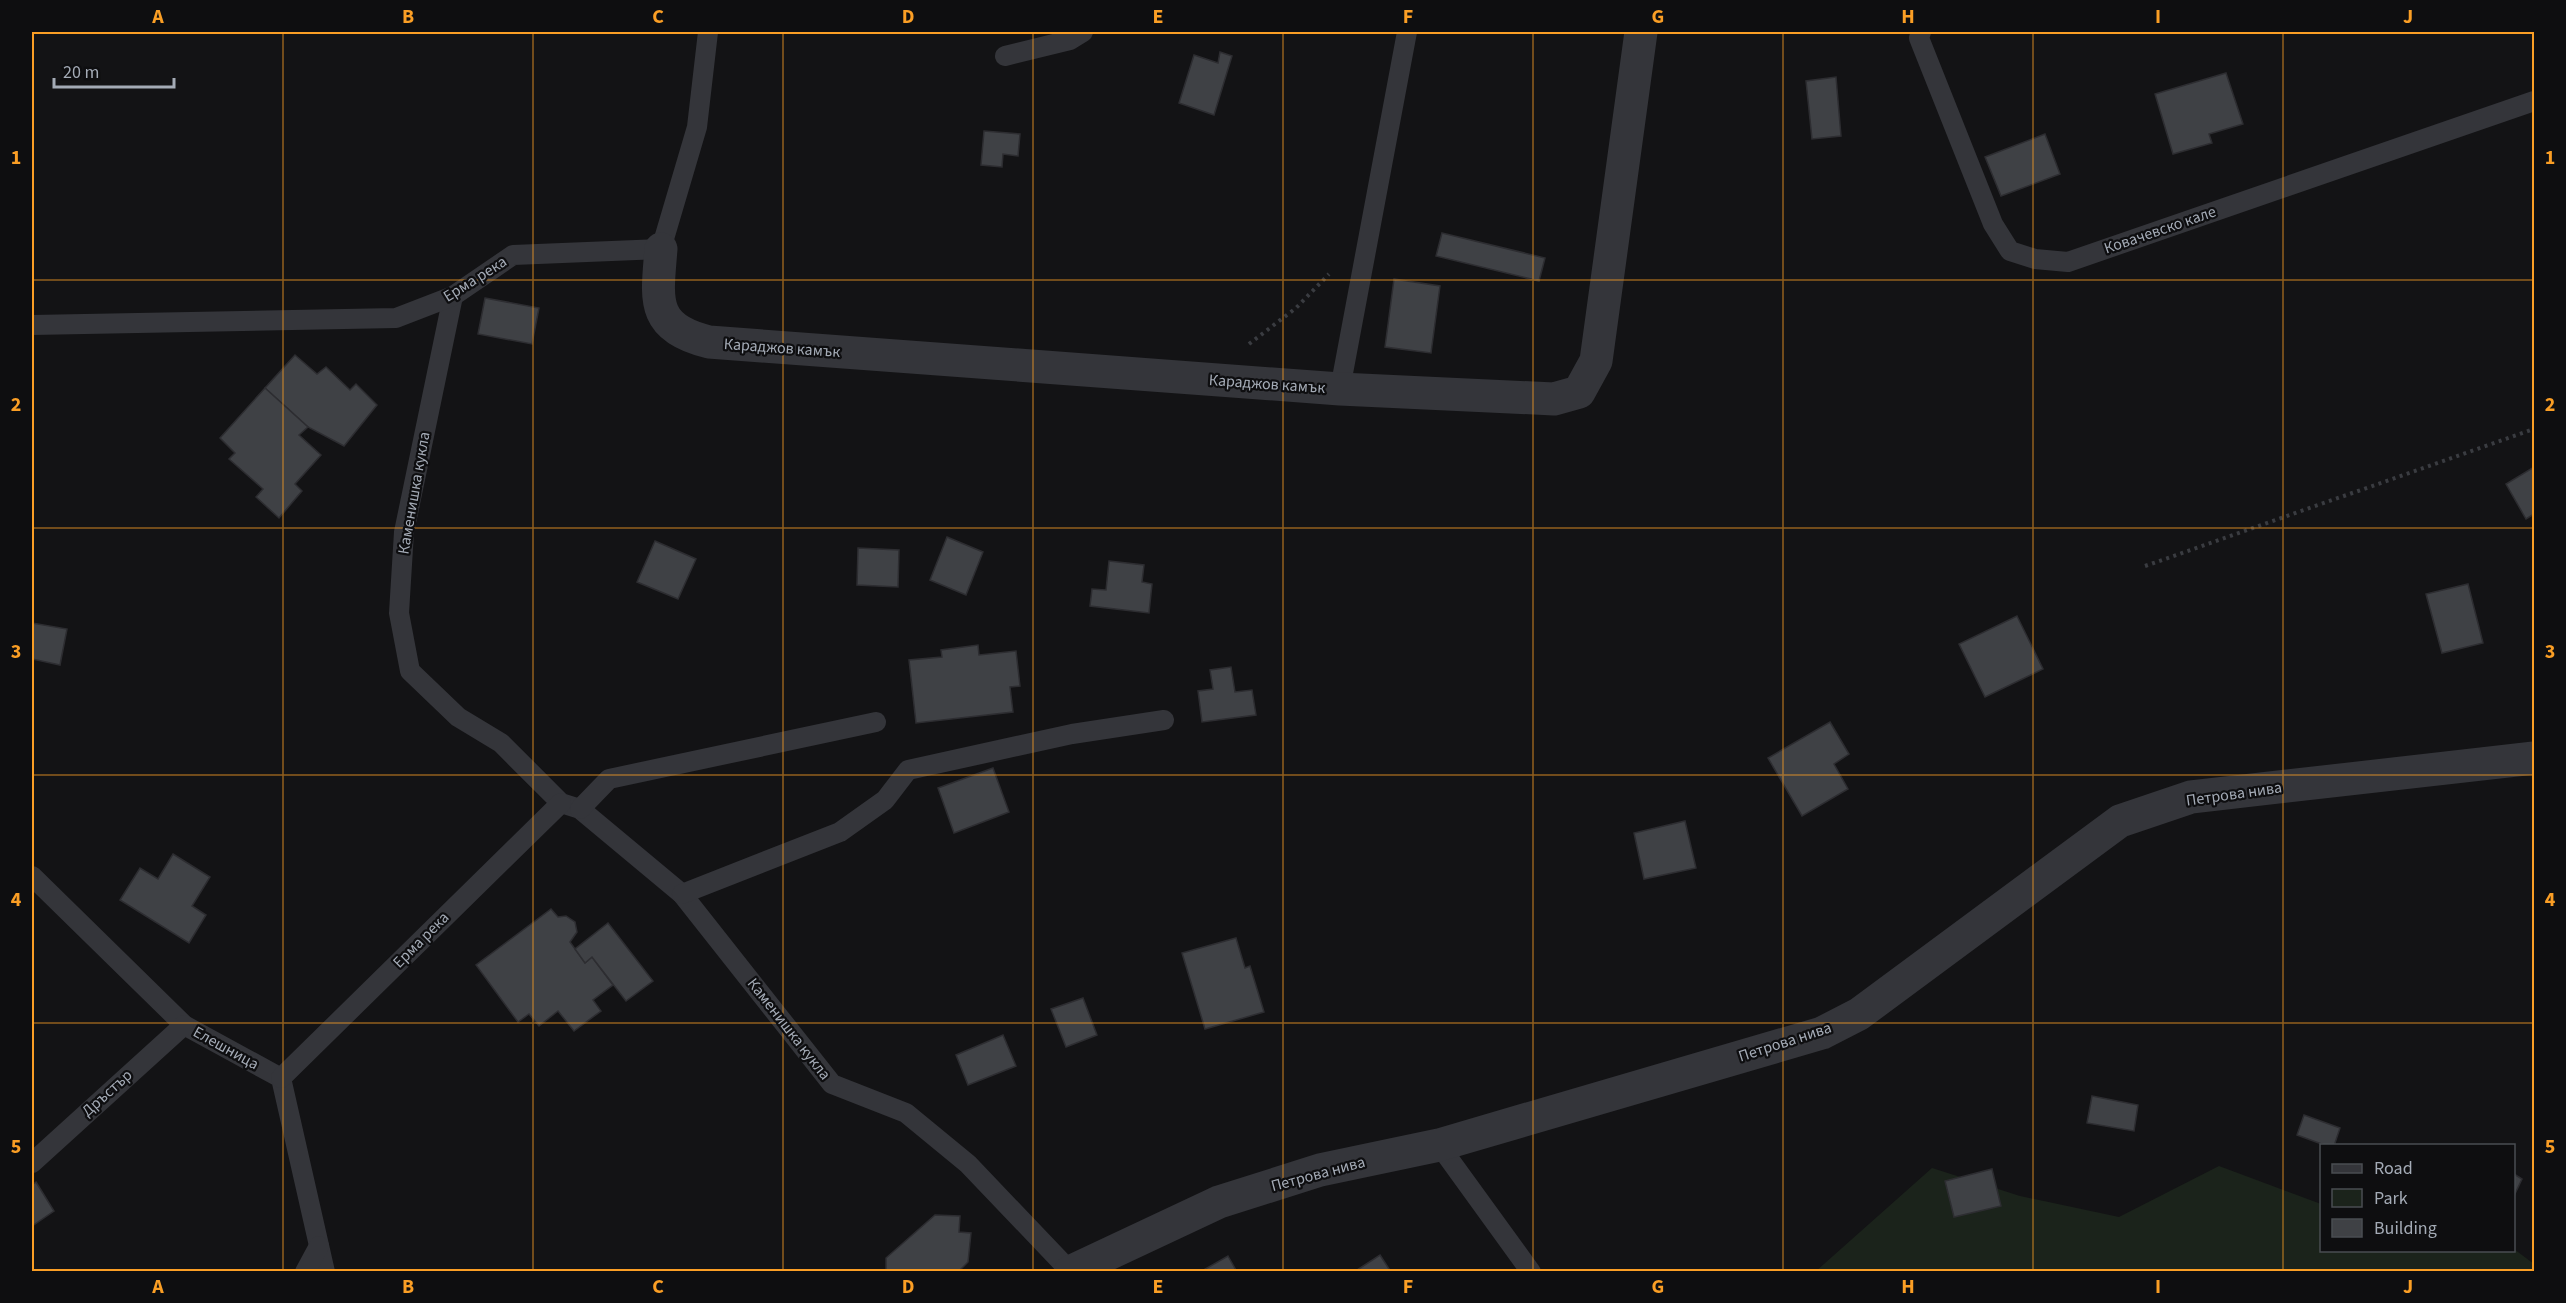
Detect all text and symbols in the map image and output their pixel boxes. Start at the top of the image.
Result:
text: A [151,3,164,31]
text: B [402,3,414,31]
text: C [652,3,664,31]
text: D [902,3,914,31]
text: E [1153,3,1163,31]
text: F [1403,3,1413,31]
text: G [1652,3,1664,31]
text: H [1901,3,1915,31]
text: I [2155,3,2161,31]
text: J [2403,3,2413,31]
scale bar [54,51,174,89]
text: 20 m [63,60,99,85]
text: 1 [11,144,21,172]
text: 1 [2545,144,2555,172]
street label: Ковачевско кале [2101,200,2219,260]
street label: Ерма река [439,251,511,307]
street label: Караджов камък [723,333,841,363]
street label: Караджов камък [1208,369,1326,399]
text: 2 [11,391,21,419]
text: 2 [2545,391,2555,419]
street label: Каменишка кукла [392,430,436,556]
text: 3 [11,638,21,666]
text: 3 [2545,638,2555,666]
street label: Петрова нива [2185,776,2283,812]
text: 4 [11,886,22,914]
text: 4 [2545,886,2556,914]
street label: Ерма река [388,907,454,973]
street label: Каменишка кукла [742,973,836,1085]
street label: Петрова нива [1736,1017,1834,1067]
street label: Елешница [189,1021,263,1075]
street label: Дръстър [77,1064,137,1122]
text: 5 [11,1133,21,1161]
text: 5 [2545,1133,2555,1161]
legend [2320,1144,2515,1252]
street label: Петрова нива [1268,1151,1368,1197]
text: Road [2374,1156,2413,1181]
text: Park [2374,1186,2408,1211]
text: Building [2374,1216,2437,1241]
text: A [151,1273,164,1301]
text: B [402,1273,414,1301]
text: C [652,1273,664,1301]
text: D [902,1273,914,1301]
text: E [1153,1273,1163,1301]
text: F [1403,1273,1413,1301]
text: G [1652,1273,1664,1301]
text: H [1901,1273,1915,1301]
text: I [2155,1273,2161,1301]
text: J [2403,1273,2413,1301]

